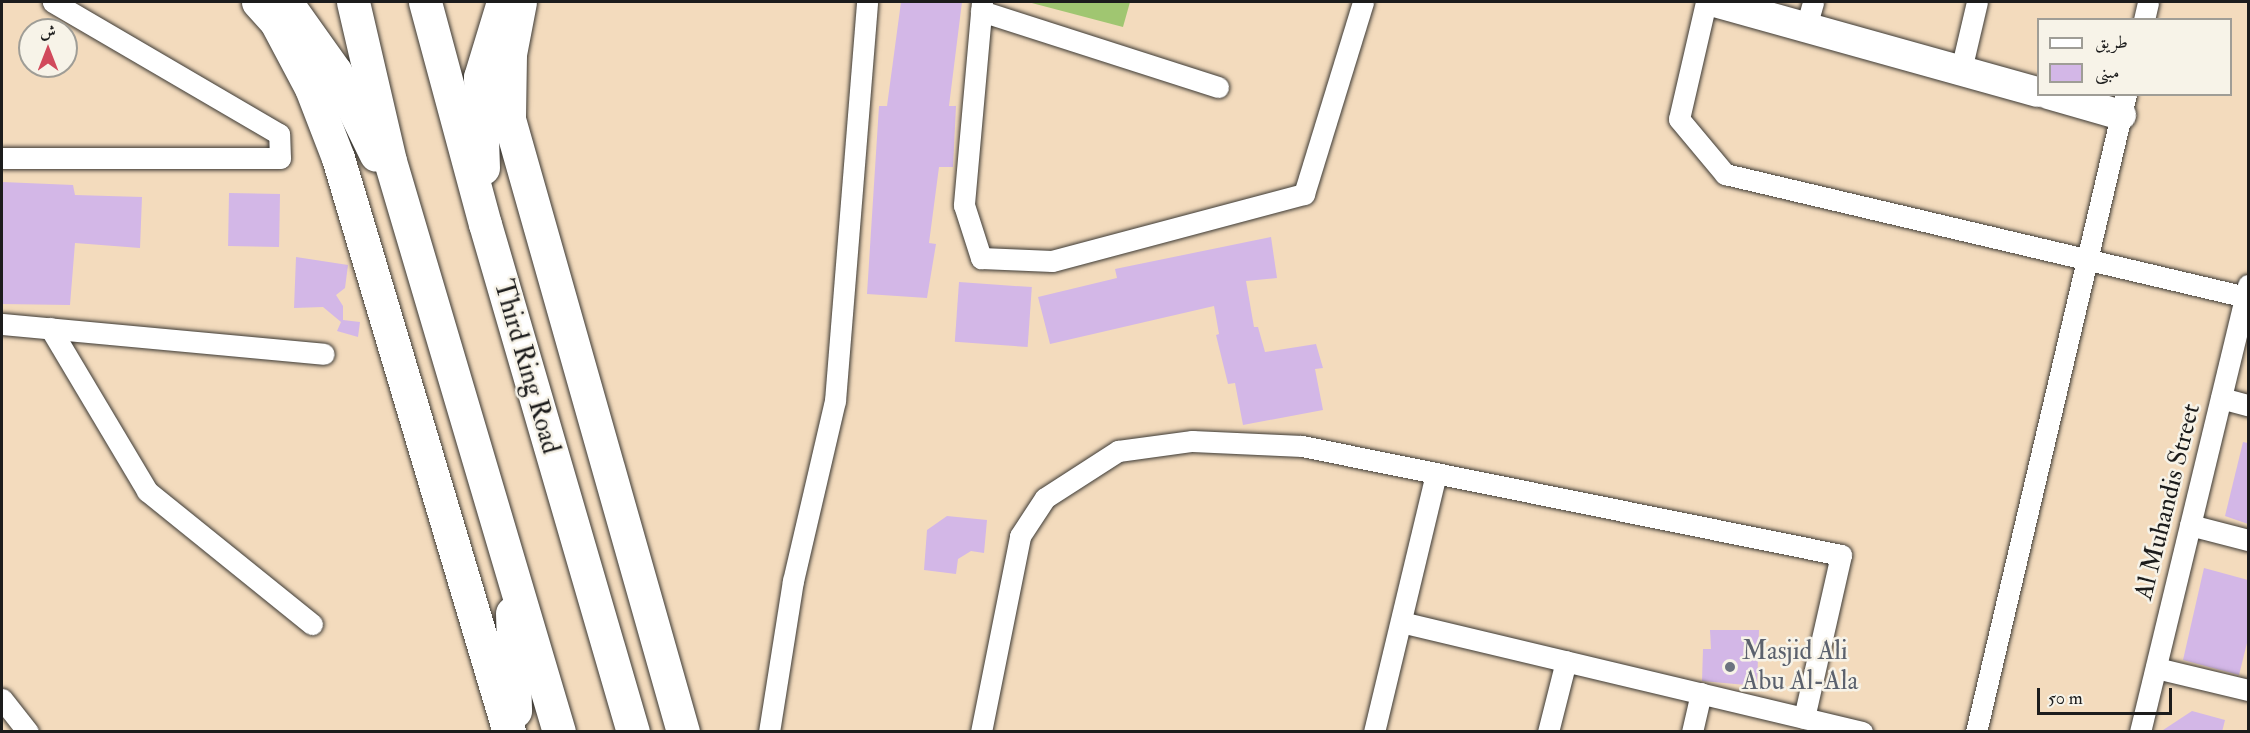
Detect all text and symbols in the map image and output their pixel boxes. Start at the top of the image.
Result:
north arrow [18,18,78,78]
legend [2037,18,2232,96]
text: ش [40,22,56,42]
text: طريق [2095,31,2128,54]
text: مبنى [2095,61,2120,84]
street label: Third Ring Road [486,277,566,457]
street label: Al Muhandis Street [2129,401,2207,603]
place label: Masjid Ali Abu Al-Ala [1742,636,1858,698]
marker: Masjid Ali Abu Al-Ala [1723,660,1737,674]
scale bar [2040,676,2175,714]
text: 50 m [2048,687,2083,710]

